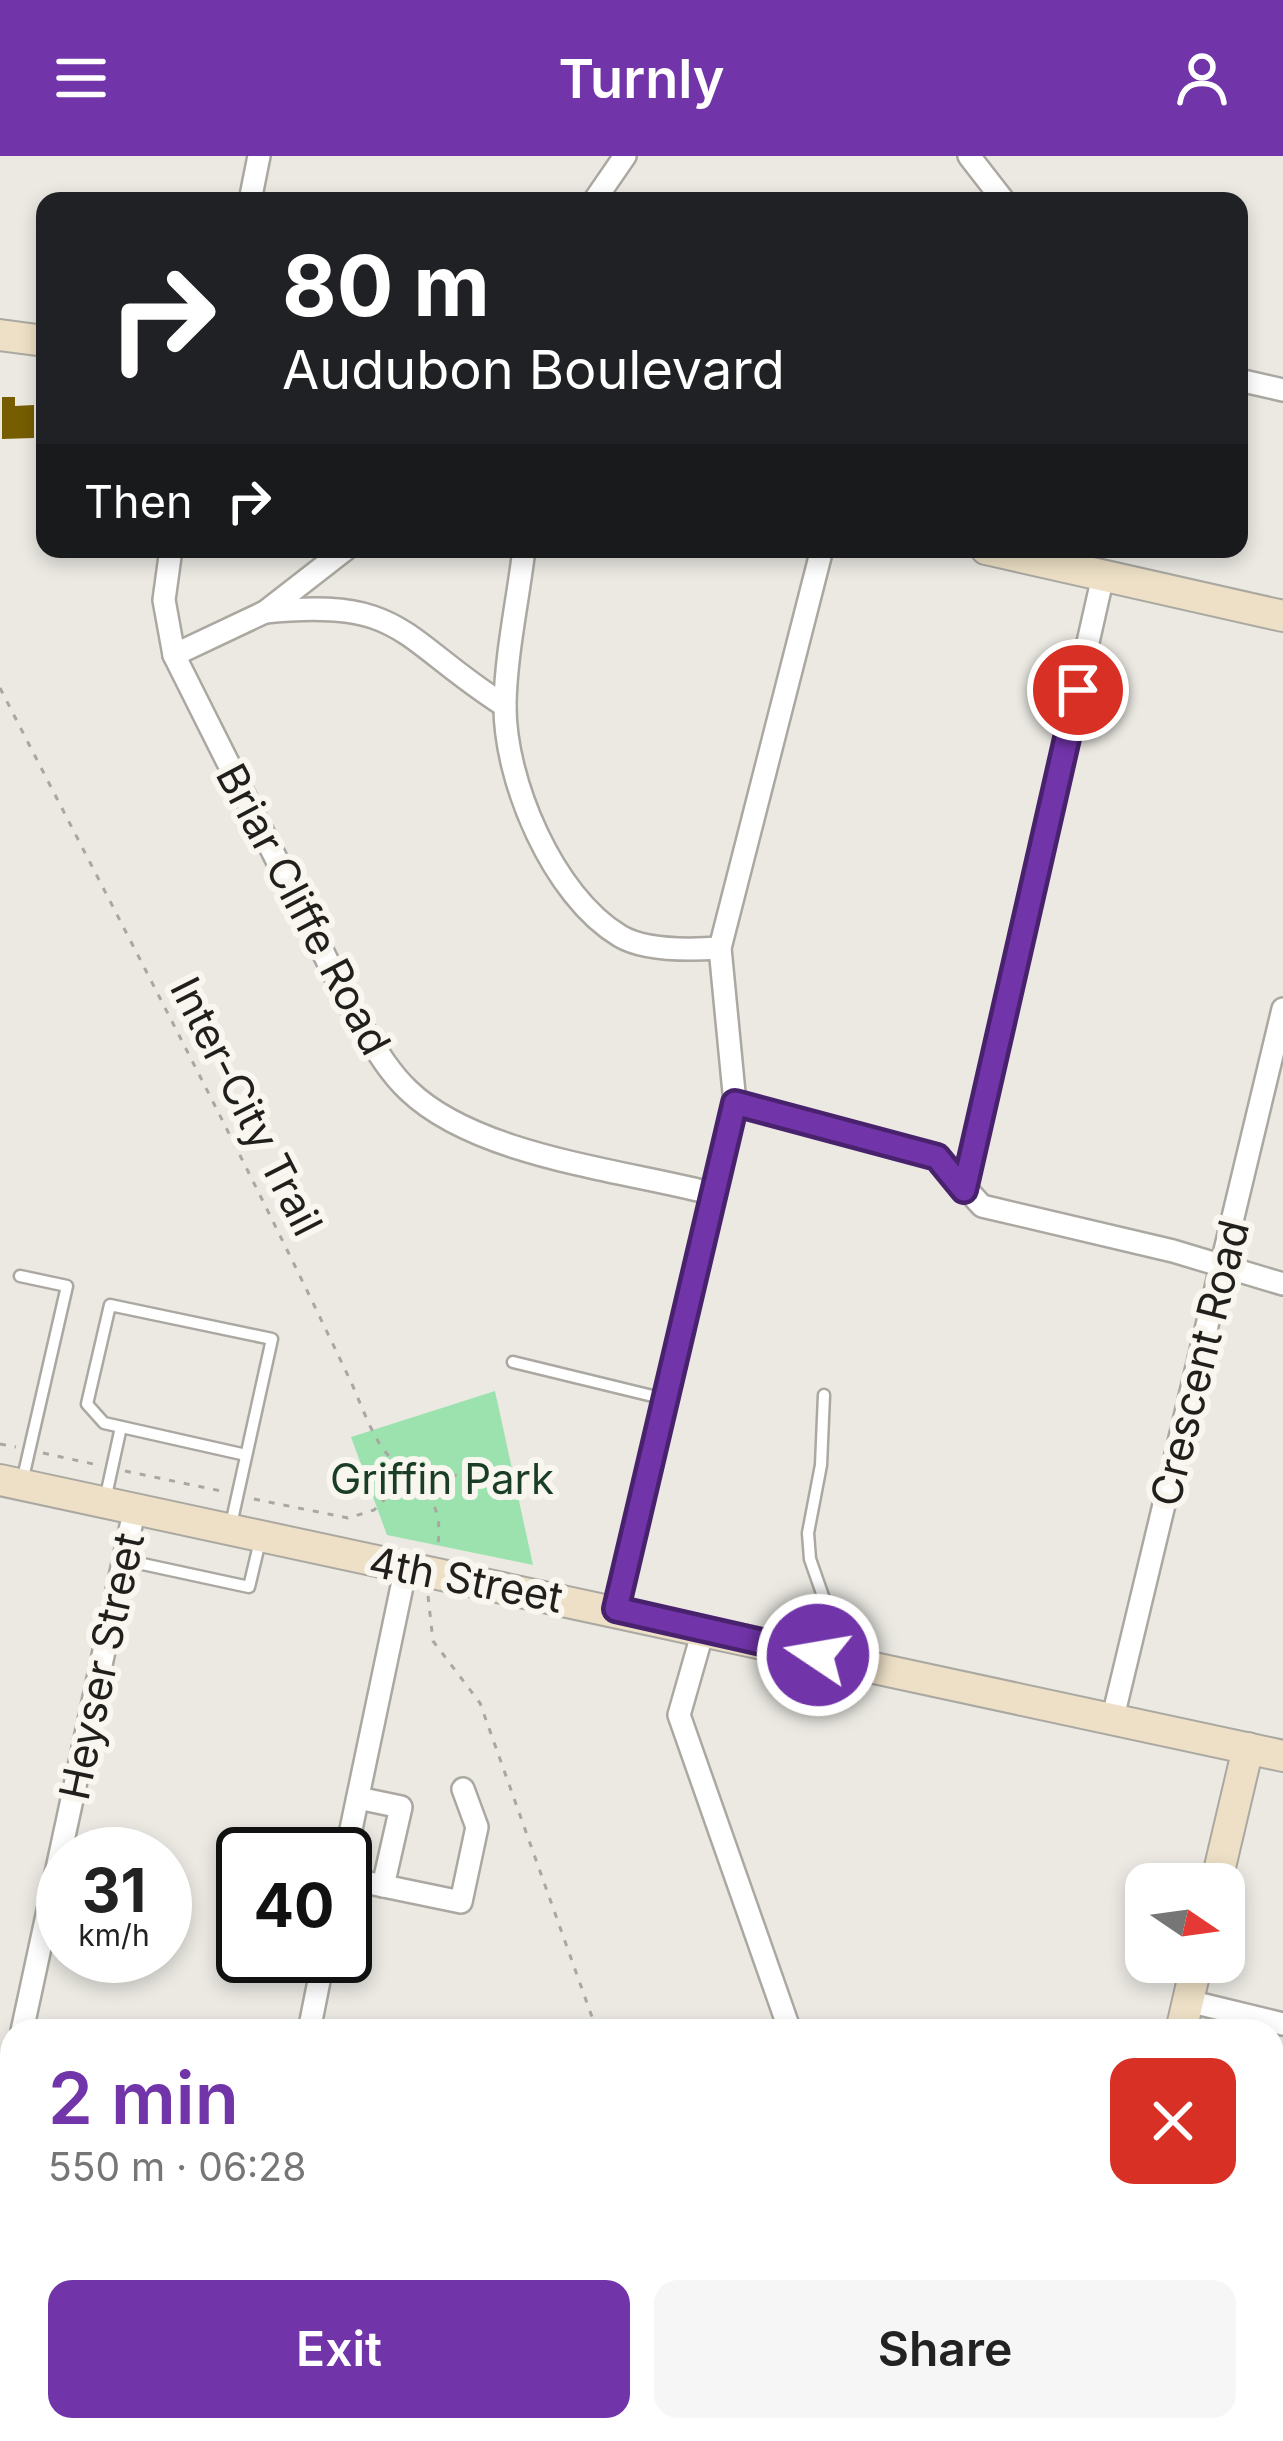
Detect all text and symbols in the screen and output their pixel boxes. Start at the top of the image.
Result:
icon: menu [48,45,114,111]
icon: person [1169,45,1235,111]
text: Turnly [558,46,725,111]
text: 80 m [282,235,490,336]
icon: right [84,240,240,396]
text: Audubon Boulevard [282,337,785,402]
icon: right [216,468,282,534]
text: Then [84,474,192,529]
pin [1027,639,1129,741]
icon: arrive [1045,657,1111,723]
street label: Briar Cliffe Road [206,755,402,1063]
street label: Inter-City Trail [160,968,334,1244]
street label: Crescent Road [1139,1215,1259,1511]
park label: Griffin Park [330,1453,554,1504]
street label: Heyser Street [48,1528,154,1804]
street label: 4th Street [365,1535,567,1623]
position arrow [755,1592,881,1718]
speed limit sign: 40 [216,1827,372,1983]
text: 31 [82,1854,146,1926]
north arrow [1125,1863,1245,1983]
map controls [1125,1863,1245,1983]
text: km/h [78,1917,150,1953]
text: 2 min [48,2054,239,2141]
button: close [1110,2058,1236,2184]
text: 550 m · 06:28 [48,2143,306,2190]
button: Exit [48,2280,630,2418]
button: Share [654,2280,1236,2418]

